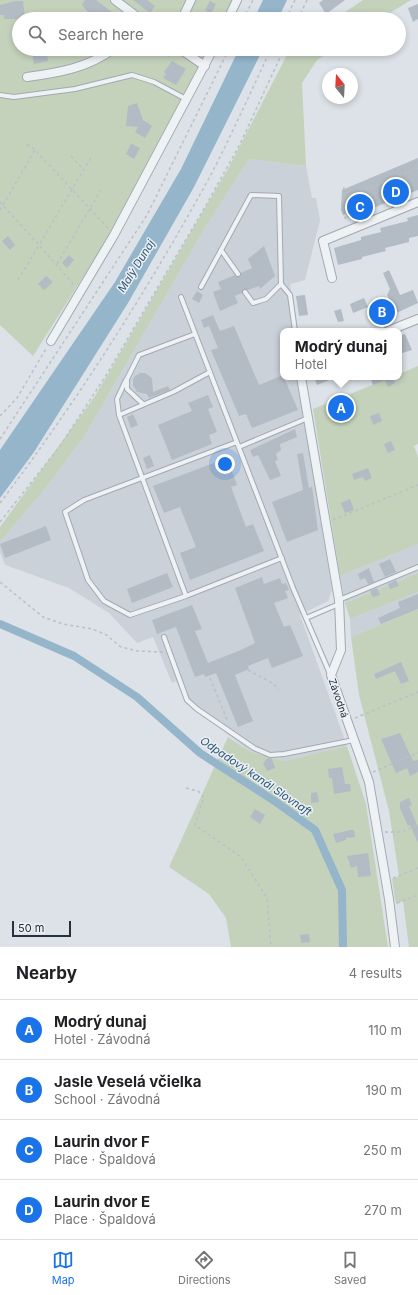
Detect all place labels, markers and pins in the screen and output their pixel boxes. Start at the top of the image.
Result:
pin: D [383,177,409,207]
pin: C [347,192,373,222]
pin: B [369,297,395,327]
pin: A [328,393,354,423]

